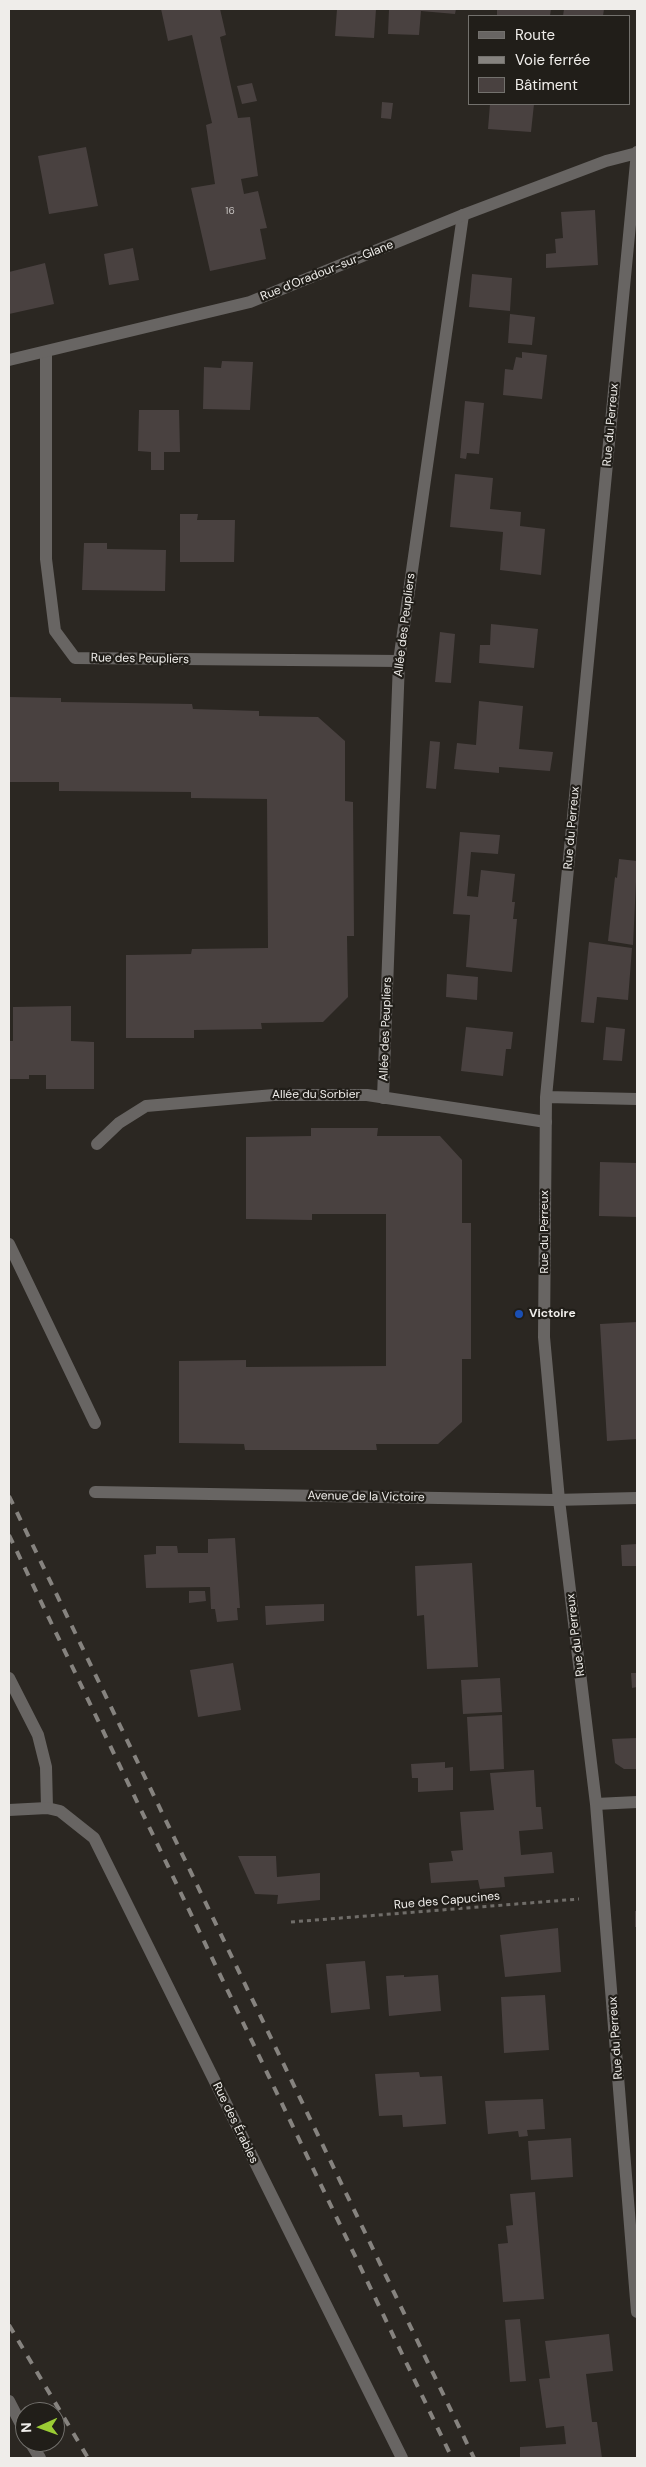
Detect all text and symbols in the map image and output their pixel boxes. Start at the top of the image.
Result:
legend [468,15,631,105]
text: Route [515,25,555,45]
text: Voie ferrée [515,50,590,70]
text: Bâtiment [515,75,578,95]
house number: 16 [225,205,235,217]
street label: Rue d'Oradour-sur-Glane [258,238,396,304]
street label: Rue du Perreux [600,383,622,467]
street label: Allée des Peupliers [391,572,419,678]
street label: Rue des Peupliers [91,651,189,667]
street label: Rue du Perreux [561,786,583,870]
street label: Allée des Peupliers [377,977,395,1081]
street label: Allée du Sorbier [272,1088,360,1102]
street label: Rue du Perreux [538,1190,552,1274]
place label: Victoire [529,1307,576,1321]
marker: Victoire [513,1308,525,1320]
street label: Avenue de la Victoire [307,1489,425,1505]
street label: Rue du Perreux [564,1593,588,1677]
street label: Rue des Capucines [393,1889,501,1913]
street label: Rue du Perreux [606,1996,626,2080]
street label: Rue des Érables [209,2080,261,2166]
north arrow [15,2402,65,2452]
text: N [17,2422,35,2433]

